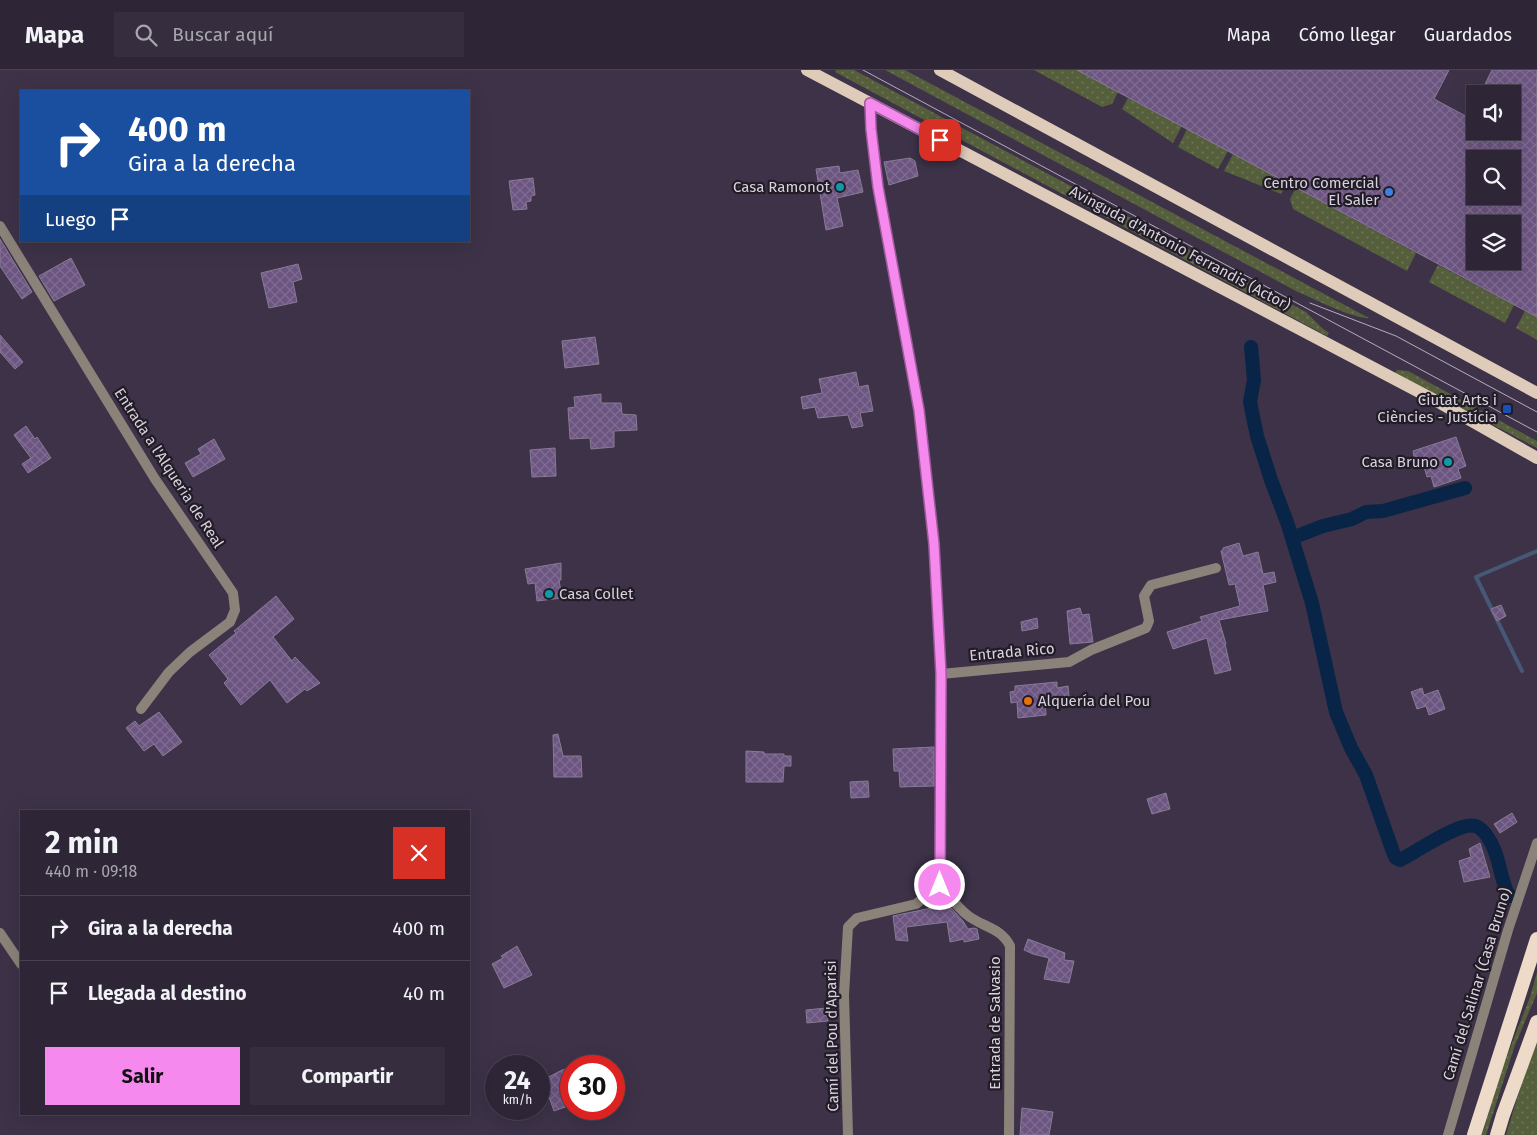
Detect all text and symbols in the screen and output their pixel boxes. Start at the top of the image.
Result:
search box [114,12,464,57]
text: Mapa [25,21,84,49]
icon: search [132,21,160,49]
text: Buscar aquí [172,23,273,46]
text: Mapa [1227,24,1271,46]
text: Cómo llegar [1299,24,1396,46]
text: Guardados [1424,24,1512,46]
map controls [1466,85,1521,270]
button: sound [1466,85,1521,140]
text: 400 m [128,108,227,150]
icon: right [45,110,110,175]
pin [919,119,961,161]
icon: arrive [926,126,954,154]
text: Gira a la derecha [128,150,296,177]
button: search [1466,150,1521,205]
place label: Centro Comercial El Saler [1263,174,1380,209]
place label: Casa Ramonot [733,178,831,196]
marker: Casa Ramonot [834,181,846,193]
street label: Avinguda d'Antonio Ferrandis (Actor) [1066,182,1294,314]
marker: Centro Comercial El Saler [1383,186,1395,198]
icon: arrive [106,205,134,233]
text: Luego [45,208,96,231]
button: layers [1466,215,1521,270]
street label: Entrada a l'Alqueria de Real [110,385,228,552]
place label: Ciutat Arts i Ciències - Justícia [1377,391,1497,426]
marker: Ciutat Arts i Ciències - Justícia [1501,403,1513,415]
place label: Casa Bruno [1362,453,1438,471]
marker: Casa Bruno [1442,456,1454,468]
place label: Casa Collet [559,585,634,603]
marker: Casa Collet [543,588,555,600]
street label: Entrada Rico [969,639,1055,665]
place label: Alquería del Pou [1038,692,1150,710]
marker: Alquería del Pou [1022,695,1034,707]
text: 2 min [45,825,119,861]
button: close [393,827,445,879]
position arrow [913,858,965,910]
text: 440 m · 09:18 [45,862,137,881]
street label: Camí del Salinar (Casa Bruno) [1439,885,1515,1083]
icon: right [45,914,73,942]
text: Gira a la derecha [88,917,233,940]
text: 400 m [392,917,445,940]
street label: Entrada de Salvasio [986,956,1004,1090]
street label: Camí del Pou d'Aparisi [822,960,842,1112]
icon: arrive [45,979,73,1007]
text: Llegada al destino [88,982,247,1005]
text: 40 m [403,982,445,1005]
button: Salir [45,1047,240,1105]
button: Compartir [250,1047,445,1105]
speed limit sign: 30 [560,1055,625,1120]
text: 24 [504,1066,531,1096]
text: km/h [503,1093,532,1107]

